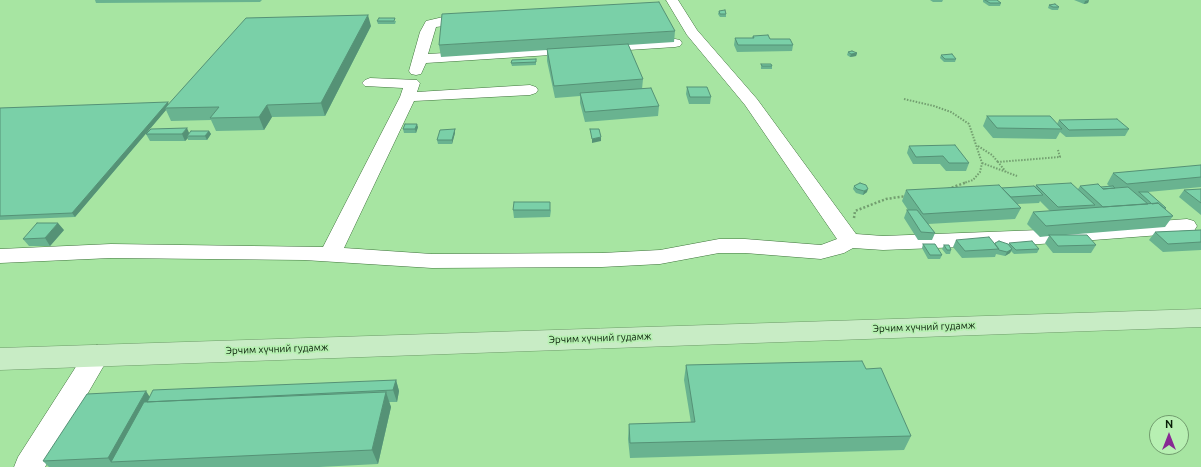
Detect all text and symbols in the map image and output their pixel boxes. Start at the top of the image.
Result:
street label: Эрчим хүчний гудамж [873,319,975,335]
street label: Эрчим хүчний гудамж [549,330,651,346]
street label: Эрчим хүчний гудамж [226,341,328,357]
north arrow [1149,415,1189,455]
text: N [1165,418,1173,430]

